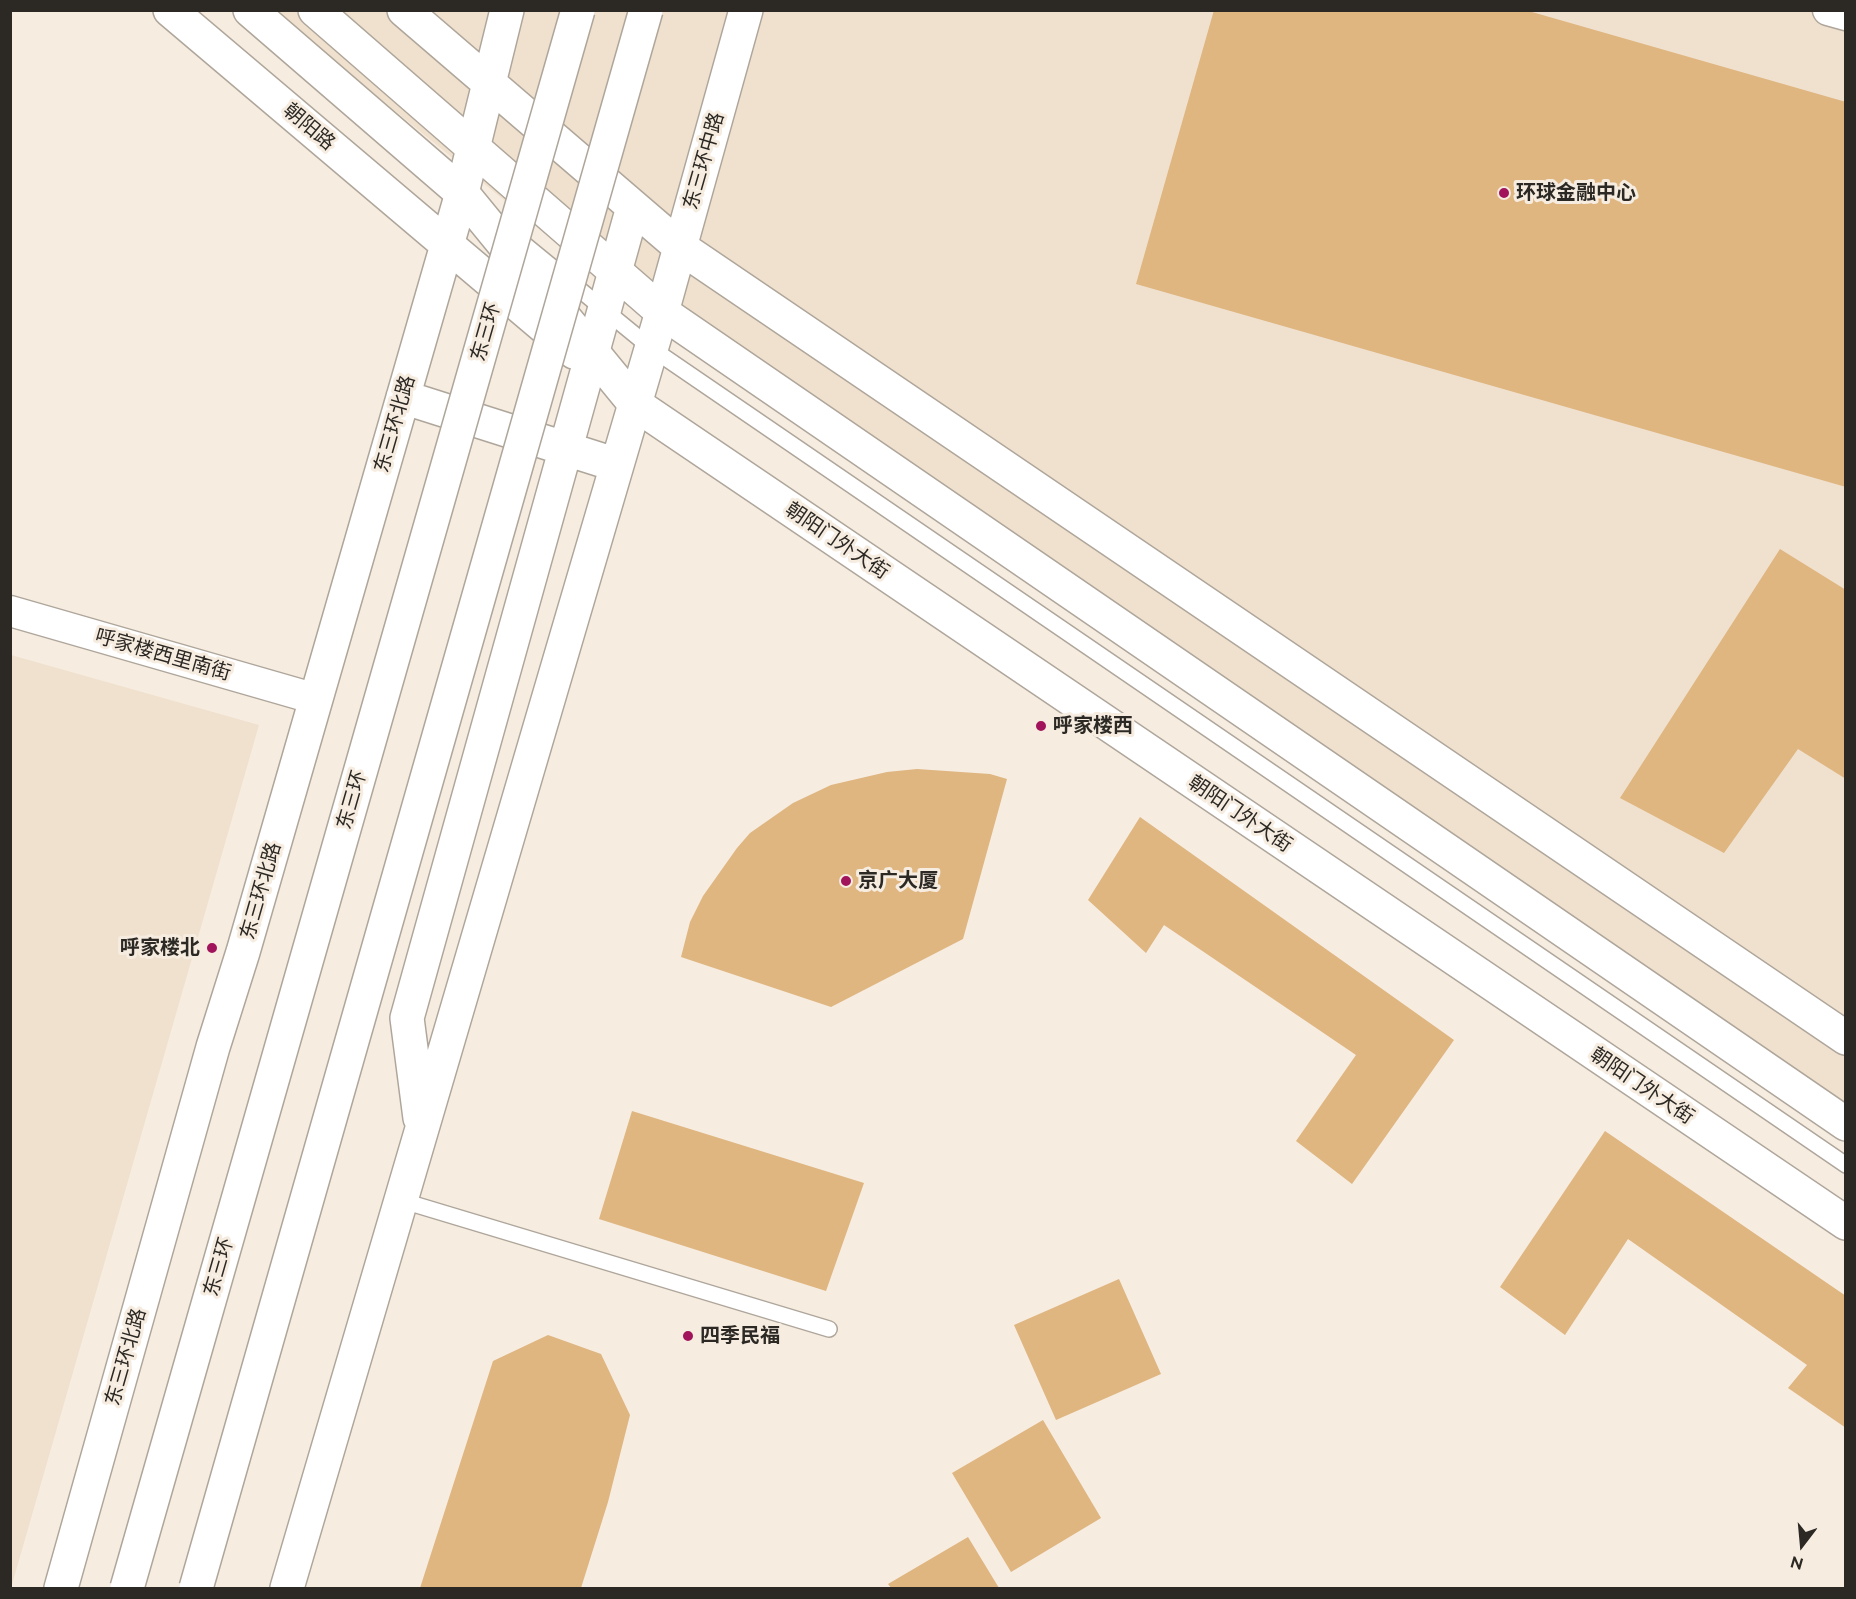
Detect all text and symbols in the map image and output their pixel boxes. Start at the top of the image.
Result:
street label: 朝阳路 [278,99,340,155]
street label: 东三环中路 [679,110,729,212]
place label: 环球金融中心 [1516,181,1636,205]
marker: 环球金融中心 [1497,186,1511,200]
street label: 东三环 [466,300,506,364]
street label: 东三环北路 [370,373,420,475]
street label: 朝阳门外大街 [781,498,893,584]
street label: 呼家楼西里南街 [92,624,234,686]
place label: 呼家楼西 [1053,714,1133,738]
marker: 呼家楼西 [1034,719,1048,733]
street label: 东三环 [332,768,372,832]
street label: 朝阳门外大街 [1184,771,1296,857]
street label: 东三环北路 [236,840,286,942]
place label: 京广大厦 [858,869,938,893]
marker: 京广大厦 [839,874,853,888]
place label: 呼家楼北 [120,936,200,960]
marker: 呼家楼北 [205,941,219,955]
street label: 朝阳门外大街 [1586,1043,1698,1129]
street label: 东三环 [199,1235,239,1299]
street label: 东三环北路 [101,1306,151,1408]
place label: 四季民福 [700,1324,780,1348]
marker: 四季民福 [681,1329,695,1343]
north arrow [1772,1515,1832,1575]
text: N [1788,1552,1805,1574]

